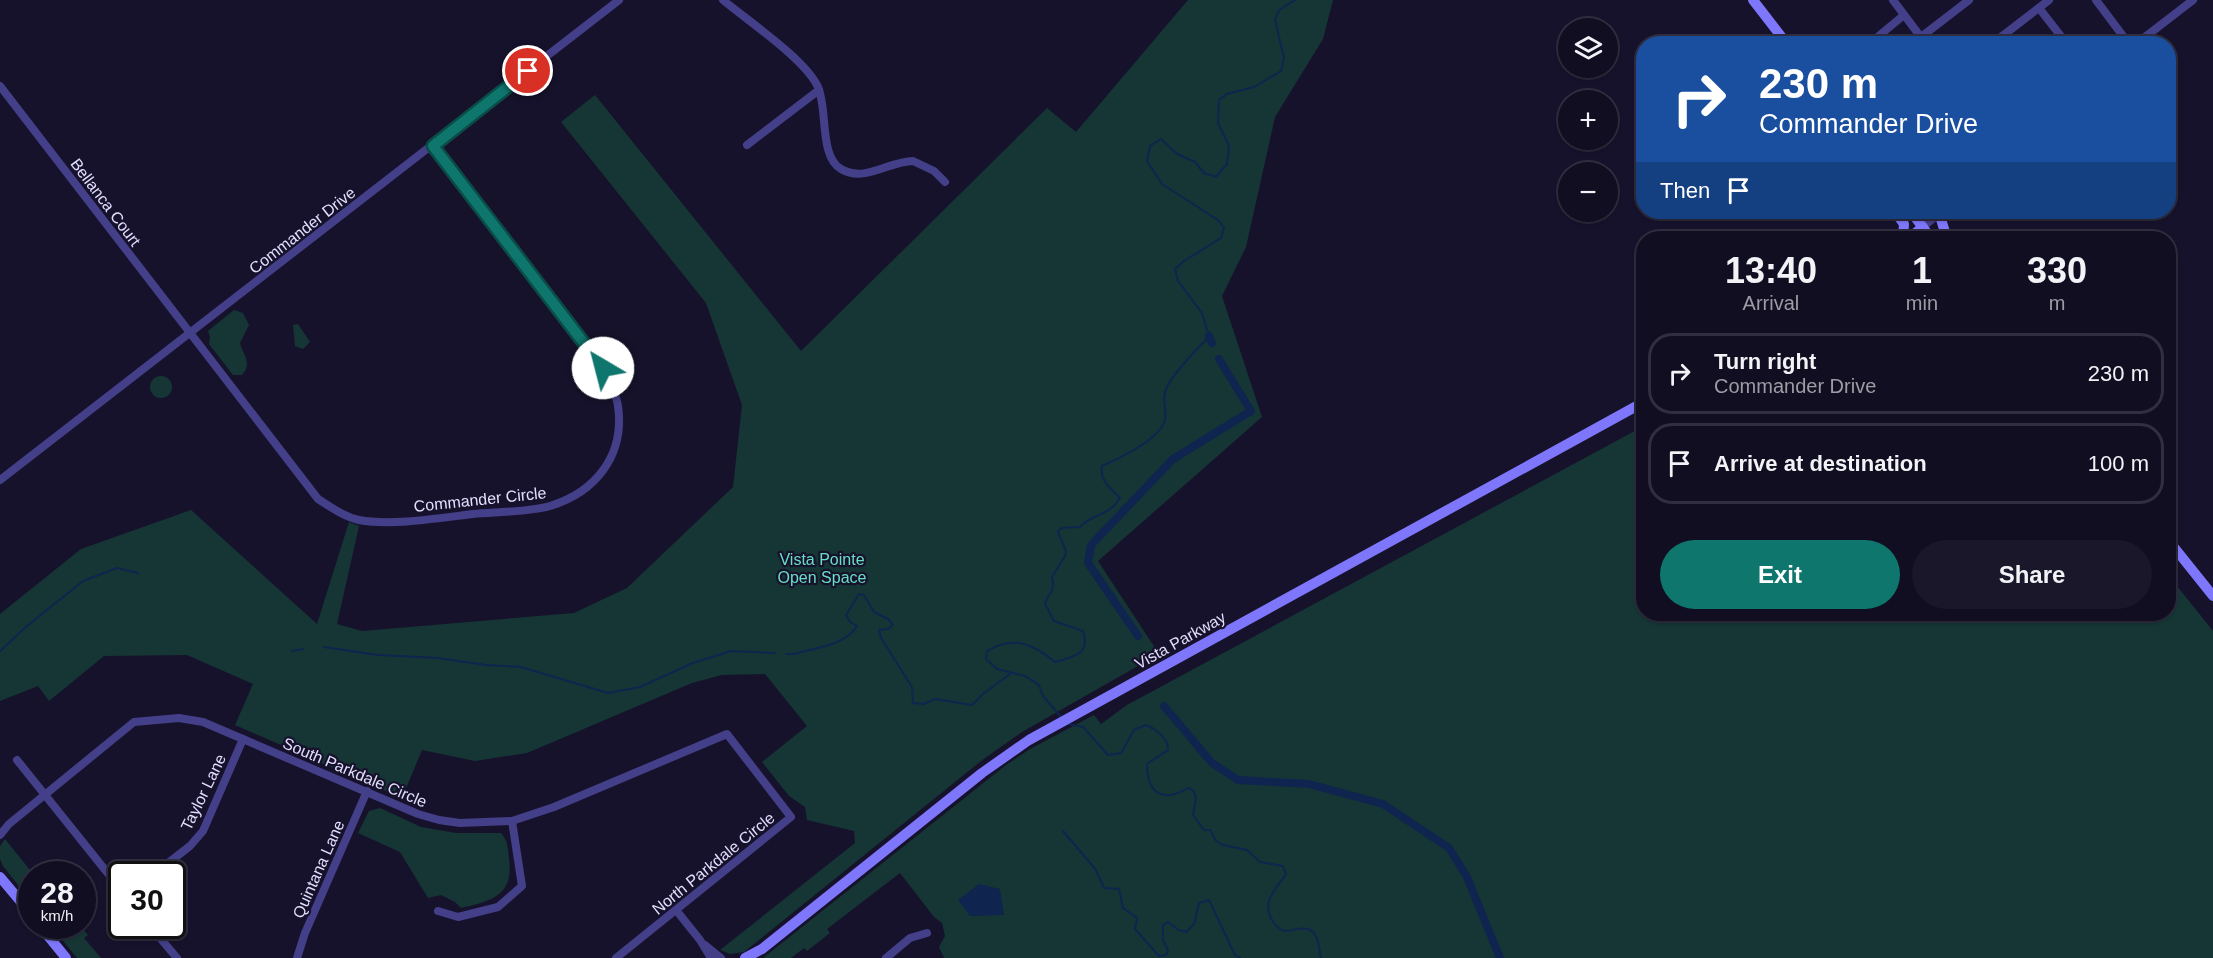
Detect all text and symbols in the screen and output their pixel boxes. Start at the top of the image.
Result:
map controls [1558,18,1618,222]
button: layers [1558,18,1618,78]
pin [502,45,553,96]
icon: arrive [511,54,544,87]
icon: right [1660,60,1738,138]
text: 230 m [1759,60,1878,107]
button: + [1558,90,1618,150]
text: Commander Drive [1759,109,1978,139]
street label: Bellanca Court [67,155,144,250]
button: − [1558,162,1618,222]
icon: arrive [1722,174,1755,207]
text: Then [1660,178,1710,203]
street label: Commander Drive [246,184,359,277]
text: 13:40 [1725,250,1817,291]
text: 1 [1912,250,1932,291]
text: 330 [2027,250,2087,291]
text: Arrival [1743,292,1799,314]
text: min [1906,292,1938,314]
text: m [2049,292,2065,314]
position arrow [571,336,635,400]
text: Turn right [1714,349,1816,374]
icon: right [1663,357,1696,390]
text: 230 m [2088,361,2149,386]
text: Commander Drive [1714,375,1876,397]
icon: arrive [1663,447,1696,480]
text: Arrive at destination [1714,451,1927,476]
text: 100 m [2088,451,2149,476]
street label: Commander Circle [413,484,547,515]
button: Exit [1660,540,1900,609]
button: Share [1912,540,2152,609]
park label: Vista Pointe Open Space [778,551,867,586]
street label: Vista Parkway [1132,609,1229,672]
street label: South Parkdale Circle [280,734,429,811]
street label: Taylor Lane [178,751,229,833]
street label: North Parkdale Circle [649,809,778,918]
street label: Quintana Lane [289,818,348,921]
speed limit sign: 30 [108,861,186,939]
text: 28 [40,876,74,909]
text: km/h [41,907,73,924]

